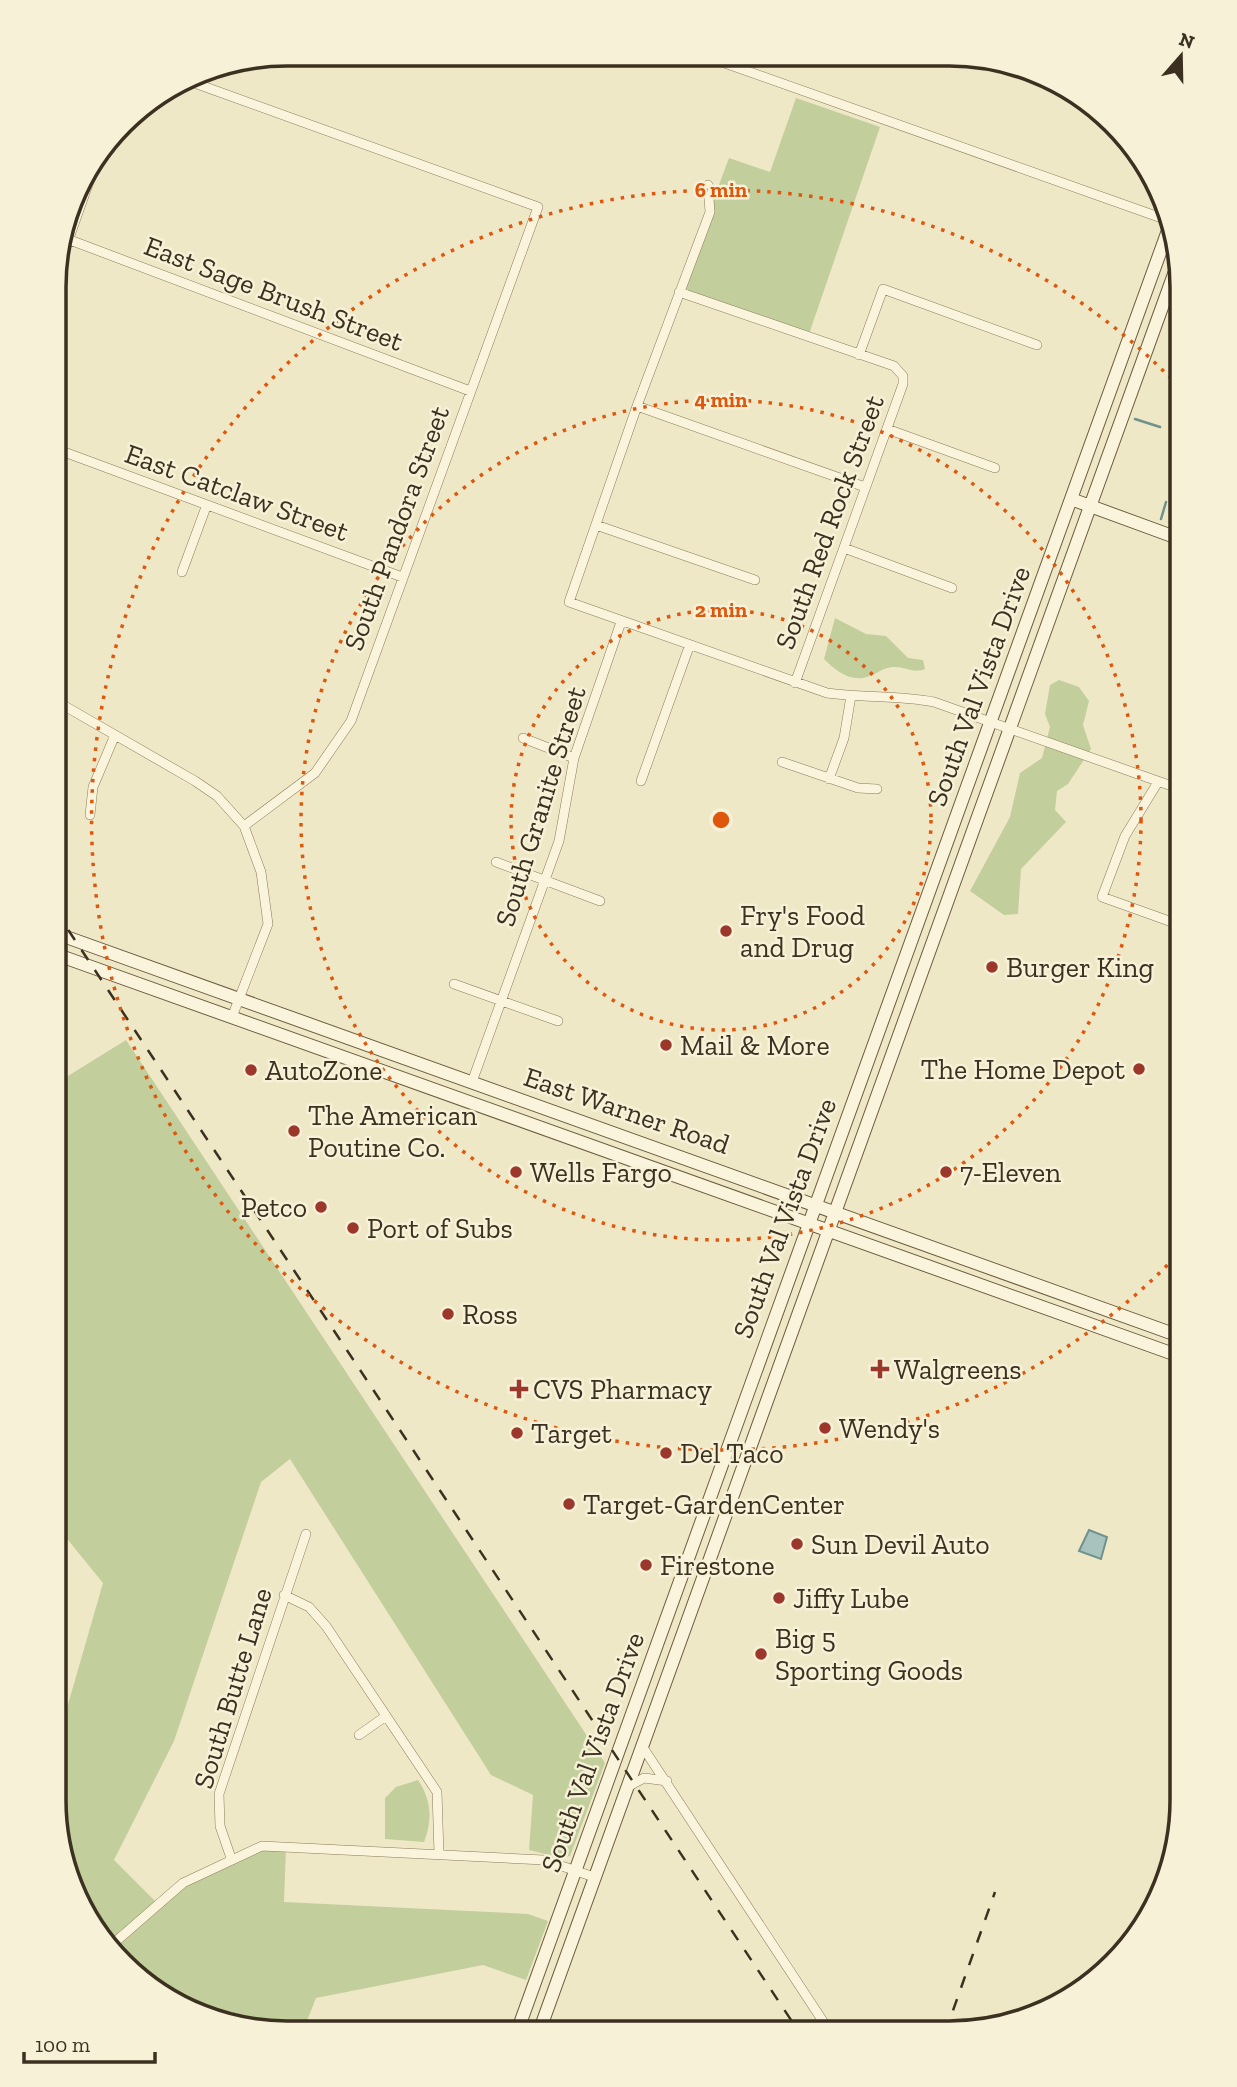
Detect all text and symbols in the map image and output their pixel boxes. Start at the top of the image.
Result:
north arrow [1146,21,1216,91]
text: N [1176,27,1197,54]
text: 6 min [695,177,748,202]
street label: East Sage Brush Street [140,229,408,358]
text: 4 min [694,387,748,412]
street label: South Red Rock Street [768,390,891,654]
street label: South Pandora Street [337,401,456,655]
street label: East Catclaw Street [121,437,354,548]
street label: South Val Vista Drive [920,562,1037,811]
text: 2 min [695,597,748,622]
street label: South Granite Street [488,682,593,930]
centre of rings [709,808,733,832]
place label: Fry's Food and Drug [740,899,865,964]
marker: Fry's Food and Drug [718,923,734,939]
place label: Burger King [1006,951,1154,984]
marker: Burger King [984,959,1000,975]
place label: Mail & More [680,1029,830,1062]
marker: Mail & More [658,1037,674,1053]
place label: The Home Depot [921,1053,1126,1086]
place label: AutoZone [265,1054,382,1087]
street label: East Warner Road [520,1060,734,1161]
marker: The Home Depot [1131,1061,1147,1077]
marker: AutoZone [243,1062,259,1078]
street label: South Val Vista Drive [726,1094,843,1343]
place label: The American Poutine Co. [308,1099,477,1164]
marker: The American Poutine Co. [286,1123,302,1139]
place label: Wells Fargo [530,1156,672,1189]
place label: 7-Eleven [960,1156,1061,1189]
marker: Wells Fargo [508,1164,524,1180]
marker: 7-Eleven [938,1164,954,1180]
place label: Petco [241,1191,307,1224]
marker: Petco [313,1199,329,1215]
place label: Port of Subs [367,1212,513,1245]
marker: Port of Subs [345,1220,361,1236]
place label: Ross [462,1298,518,1331]
marker: Ross [440,1306,456,1322]
place label: Walgreens [894,1353,1022,1386]
marker: Walgreens [872,1361,888,1377]
place label: CVS Pharmacy [533,1373,713,1406]
marker: CVS Pharmacy [511,1381,527,1397]
place label: Wendy's [839,1412,940,1445]
place label: Target [531,1417,612,1450]
marker: Wendy's [817,1420,833,1436]
marker: Target [509,1425,525,1441]
place label: Del Taco [680,1437,784,1470]
marker: Del Taco [658,1445,674,1461]
place label: Target-GardenCenter [583,1488,845,1521]
marker: Target-GardenCenter [561,1496,577,1512]
place label: Sun Devil Auto [811,1528,990,1561]
marker: Sun Devil Auto [789,1536,805,1552]
place label: Firestone [660,1549,775,1582]
marker: Firestone [638,1557,654,1573]
place label: Jiffy Lube [793,1582,909,1615]
street label: South Butte Lane [186,1584,279,1792]
marker: Jiffy Lube [771,1590,787,1606]
place label: Big 5 Sporting Goods [775,1622,963,1687]
street label: South Val Vista Drive [534,1628,651,1877]
marker: Big 5 Sporting Goods [753,1646,769,1662]
scale bar [24,2021,156,2064]
text: 100 m [35,2032,90,2057]

